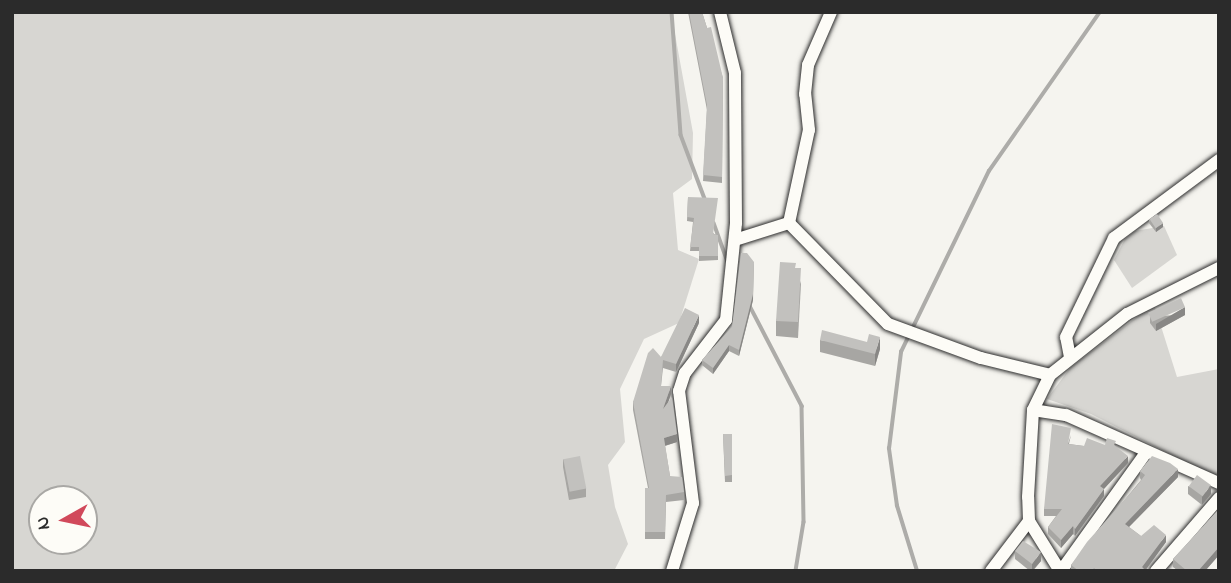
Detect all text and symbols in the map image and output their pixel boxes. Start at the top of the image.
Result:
north arrow [28,485,98,555]
text: N [29,515,58,532]

